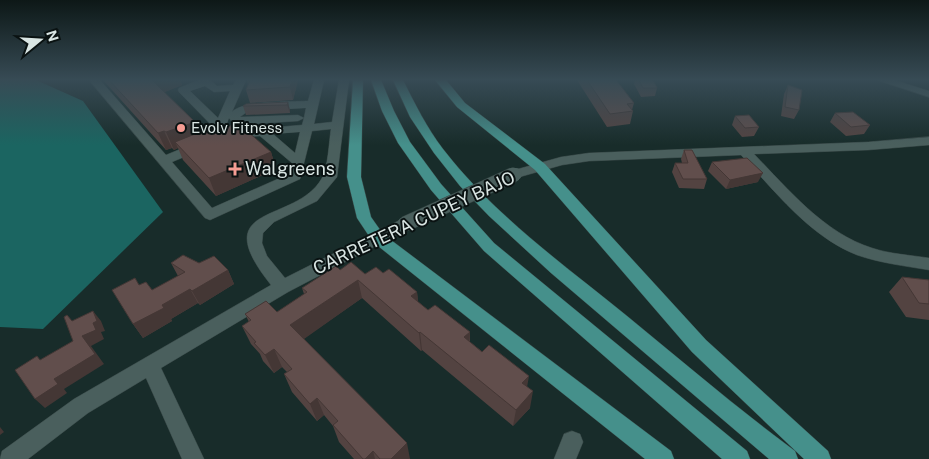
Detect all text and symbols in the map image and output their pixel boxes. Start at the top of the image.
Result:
north arrow [15,15,65,65]
text: N [43,28,62,44]
place label: Evolv Fitness [191,119,282,136]
marker: Evolv Fitness [175,122,187,134]
place label: Walgreens [245,158,335,179]
marker: Walgreens [229,163,241,175]
street label: CARRETERA CUPEY BAJO [310,166,518,279]

